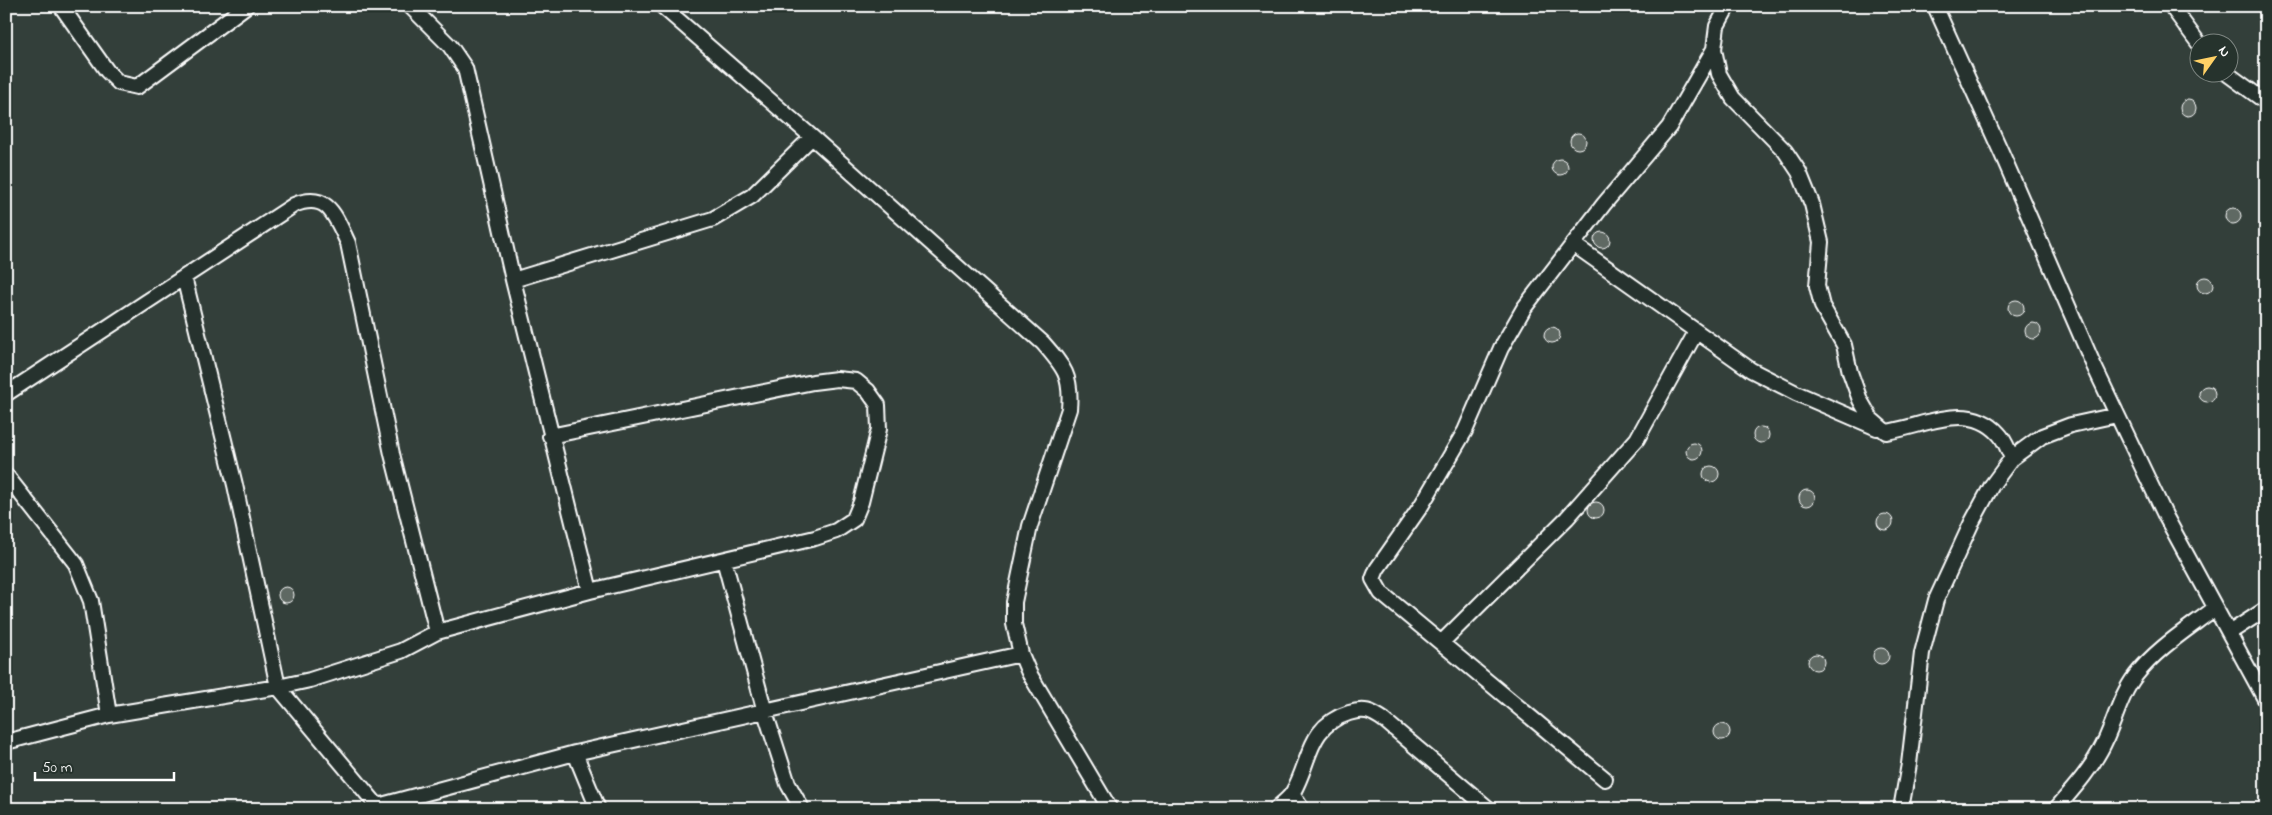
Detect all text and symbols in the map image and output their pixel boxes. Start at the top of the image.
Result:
north arrow [2190,32,2240,82]
text: N [2212,42,2235,61]
scale bar [35,750,174,782]
text: 50 m [42,757,73,779]

